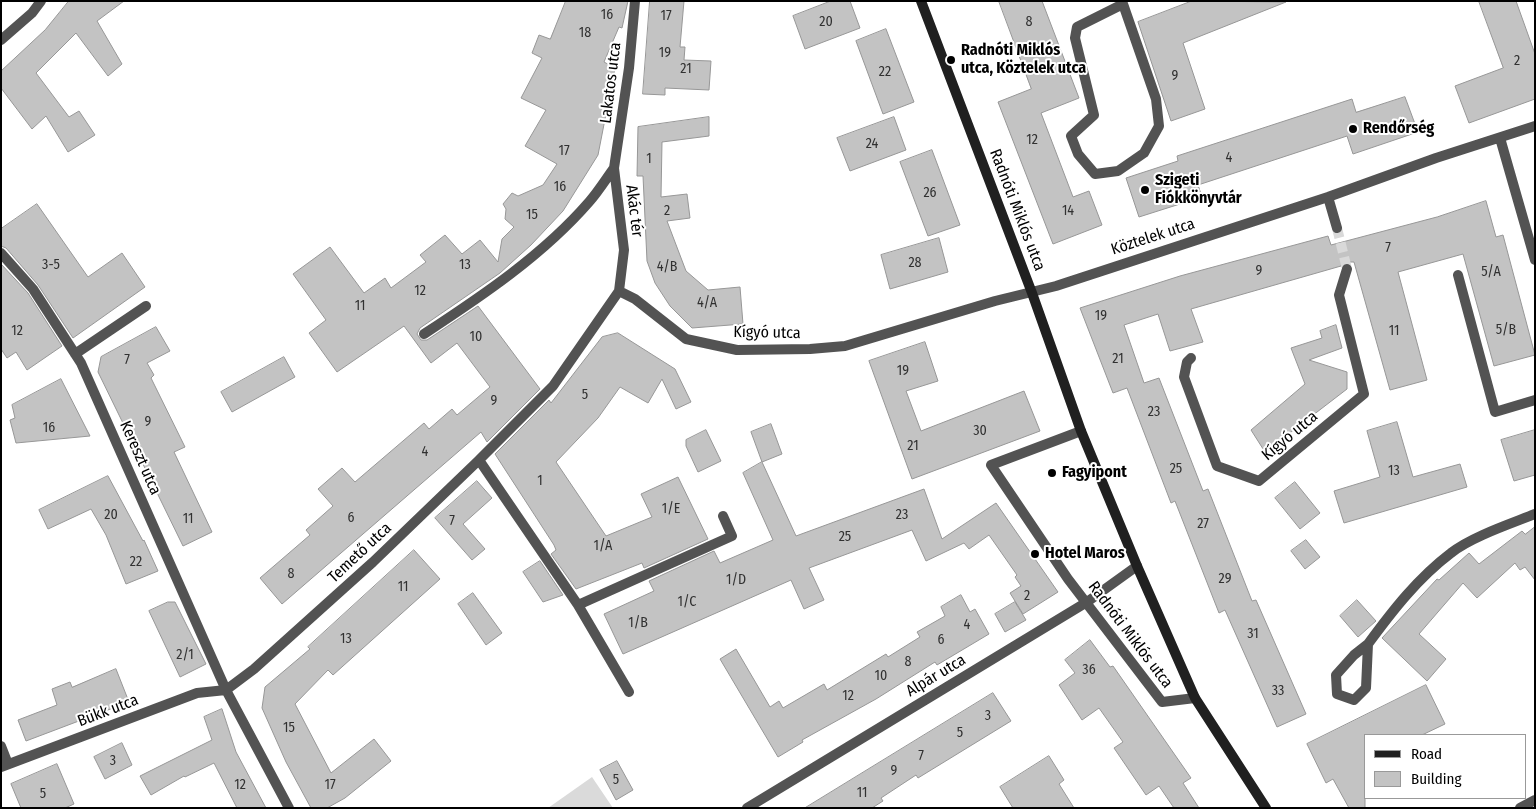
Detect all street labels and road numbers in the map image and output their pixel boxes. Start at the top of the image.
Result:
street label: Lakatos utca [596,41,626,125]
street label: Radnóti Miklós utca [985,146,1049,274]
street label: Akác tér [621,184,647,238]
street label: Köztelek utca [1109,214,1197,260]
street label: Kígyó utca [733,323,801,343]
street label: Kígyó utca [1258,407,1322,465]
street label: Kereszt utca [115,418,165,498]
street label: Temető utca [324,519,396,587]
street label: Radnóti Miklós utca [1084,578,1176,692]
street label: Alpár utca [903,651,969,701]
street label: Bükk utca [75,691,141,731]

